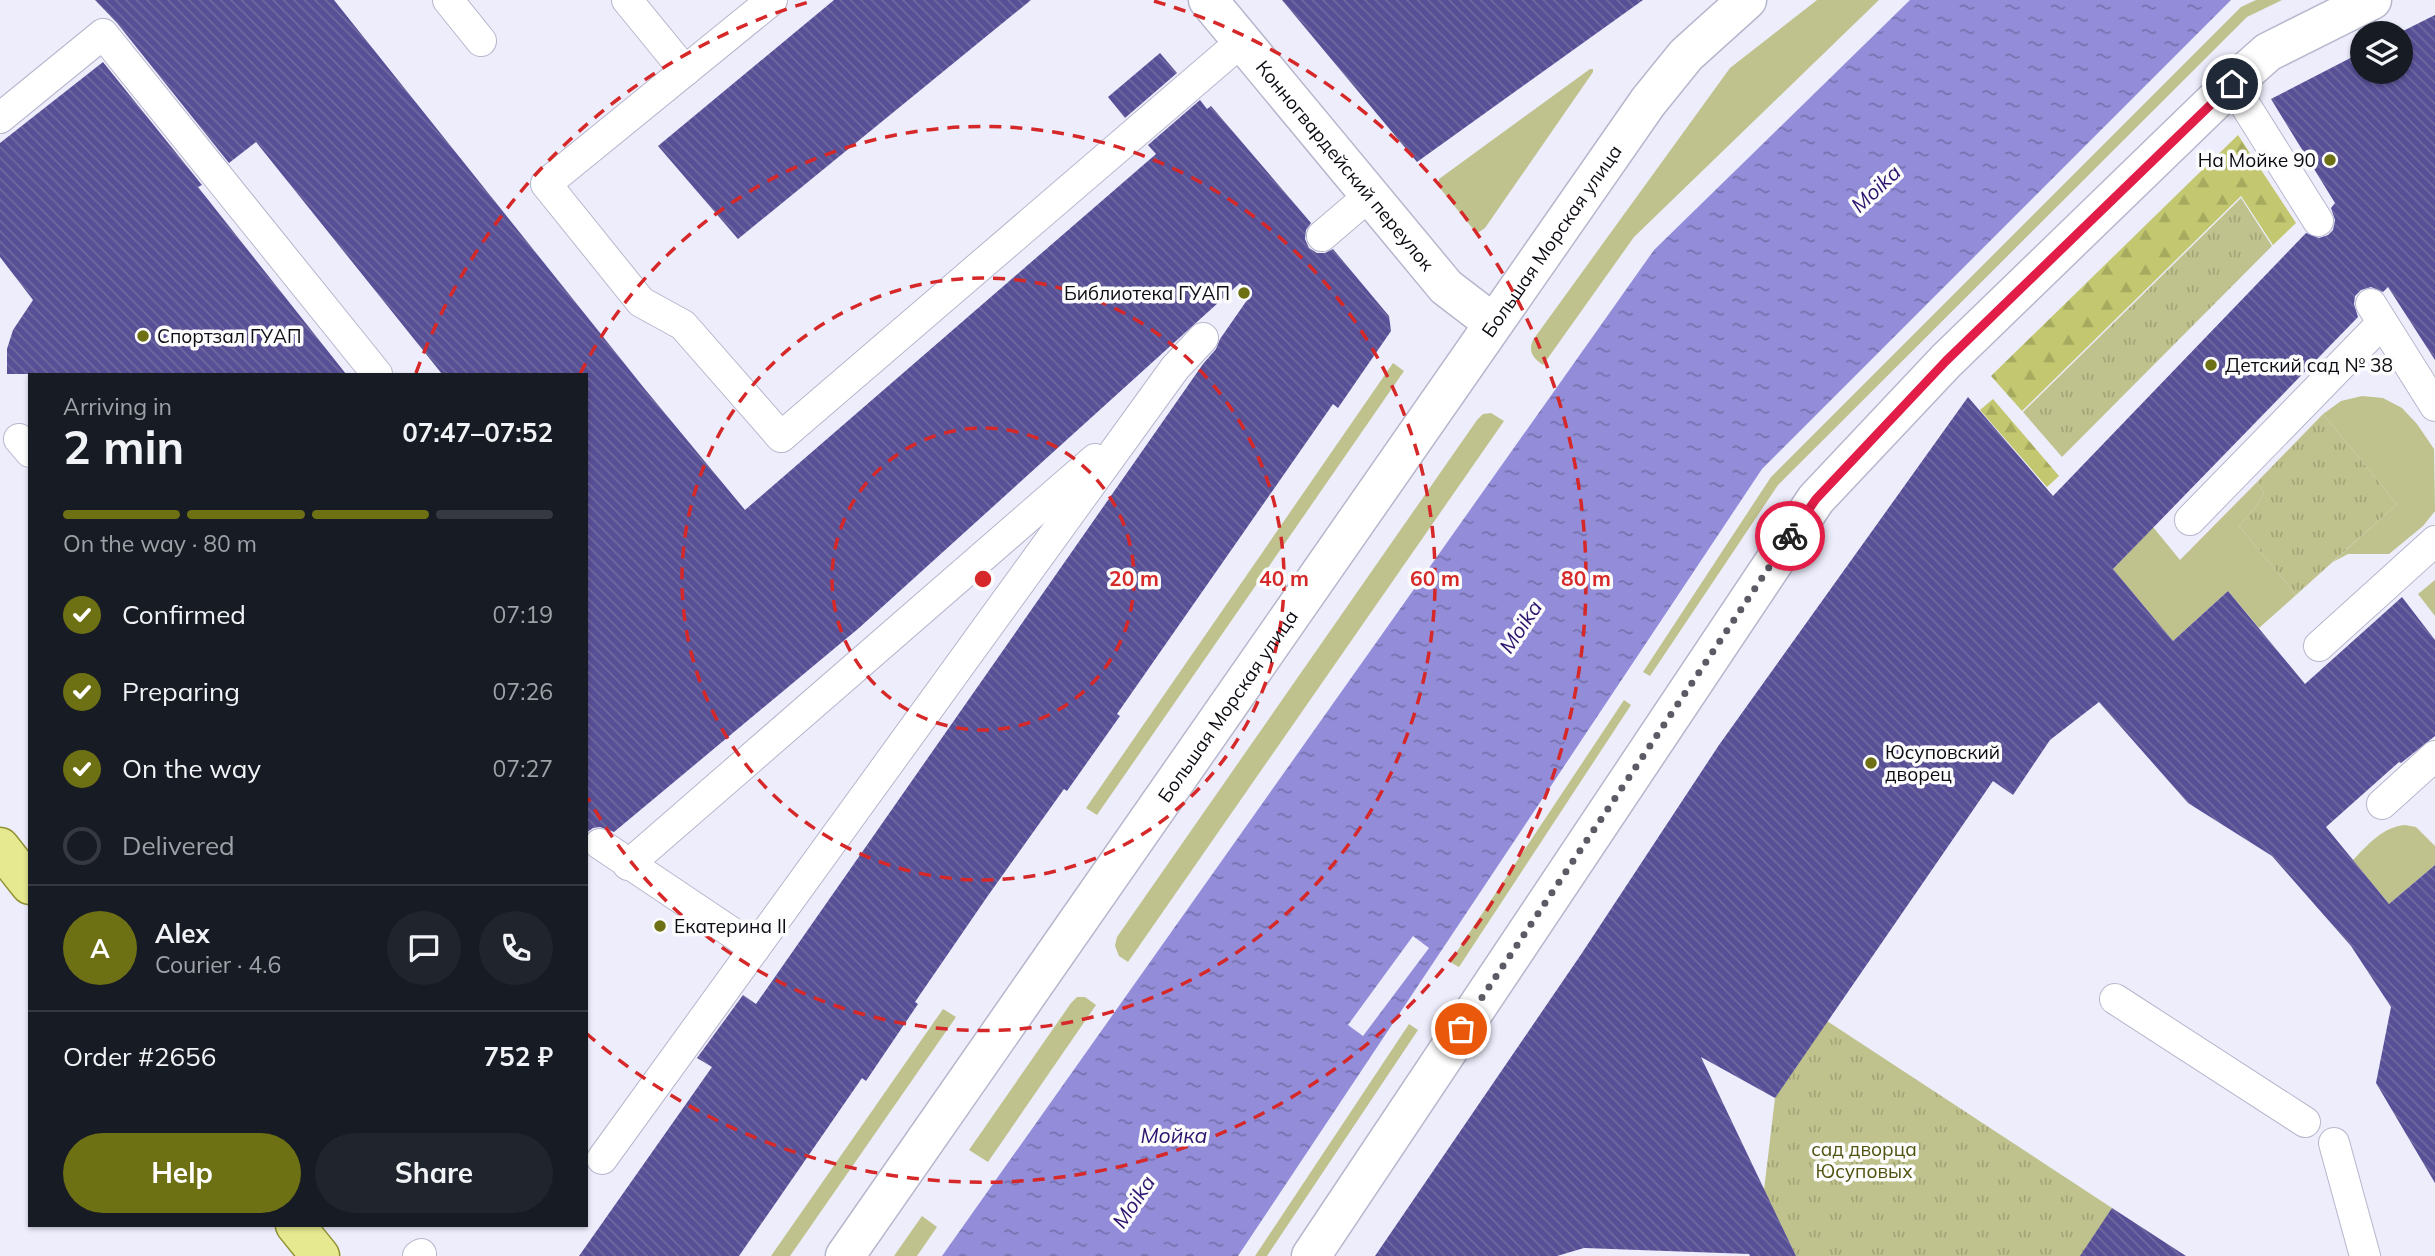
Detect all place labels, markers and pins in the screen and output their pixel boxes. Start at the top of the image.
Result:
pin [2202,54,2262,114]
place label: На Мойке 90 [2198,148,2316,172]
marker: На Мойке 90 [2322,152,2338,168]
place label: Библиотека ГУАП [1064,281,1230,305]
marker: Библиотека ГУАП [1236,285,1252,301]
place label: Спортзал ГУАП [157,324,302,348]
marker: Спортзал ГУАП [135,328,151,344]
place label: Детский сад № 38 [2225,353,2393,377]
marker: Детский сад № 38 [2203,357,2219,373]
centre of rings [971,567,995,591]
place label: Юсуповский дворец [1885,740,2000,786]
marker: Юсуповский дворец [1863,755,1879,771]
place label: Екатерина II [674,914,787,938]
marker: Екатерина II [652,918,668,934]
pin [1431,999,1491,1059]

